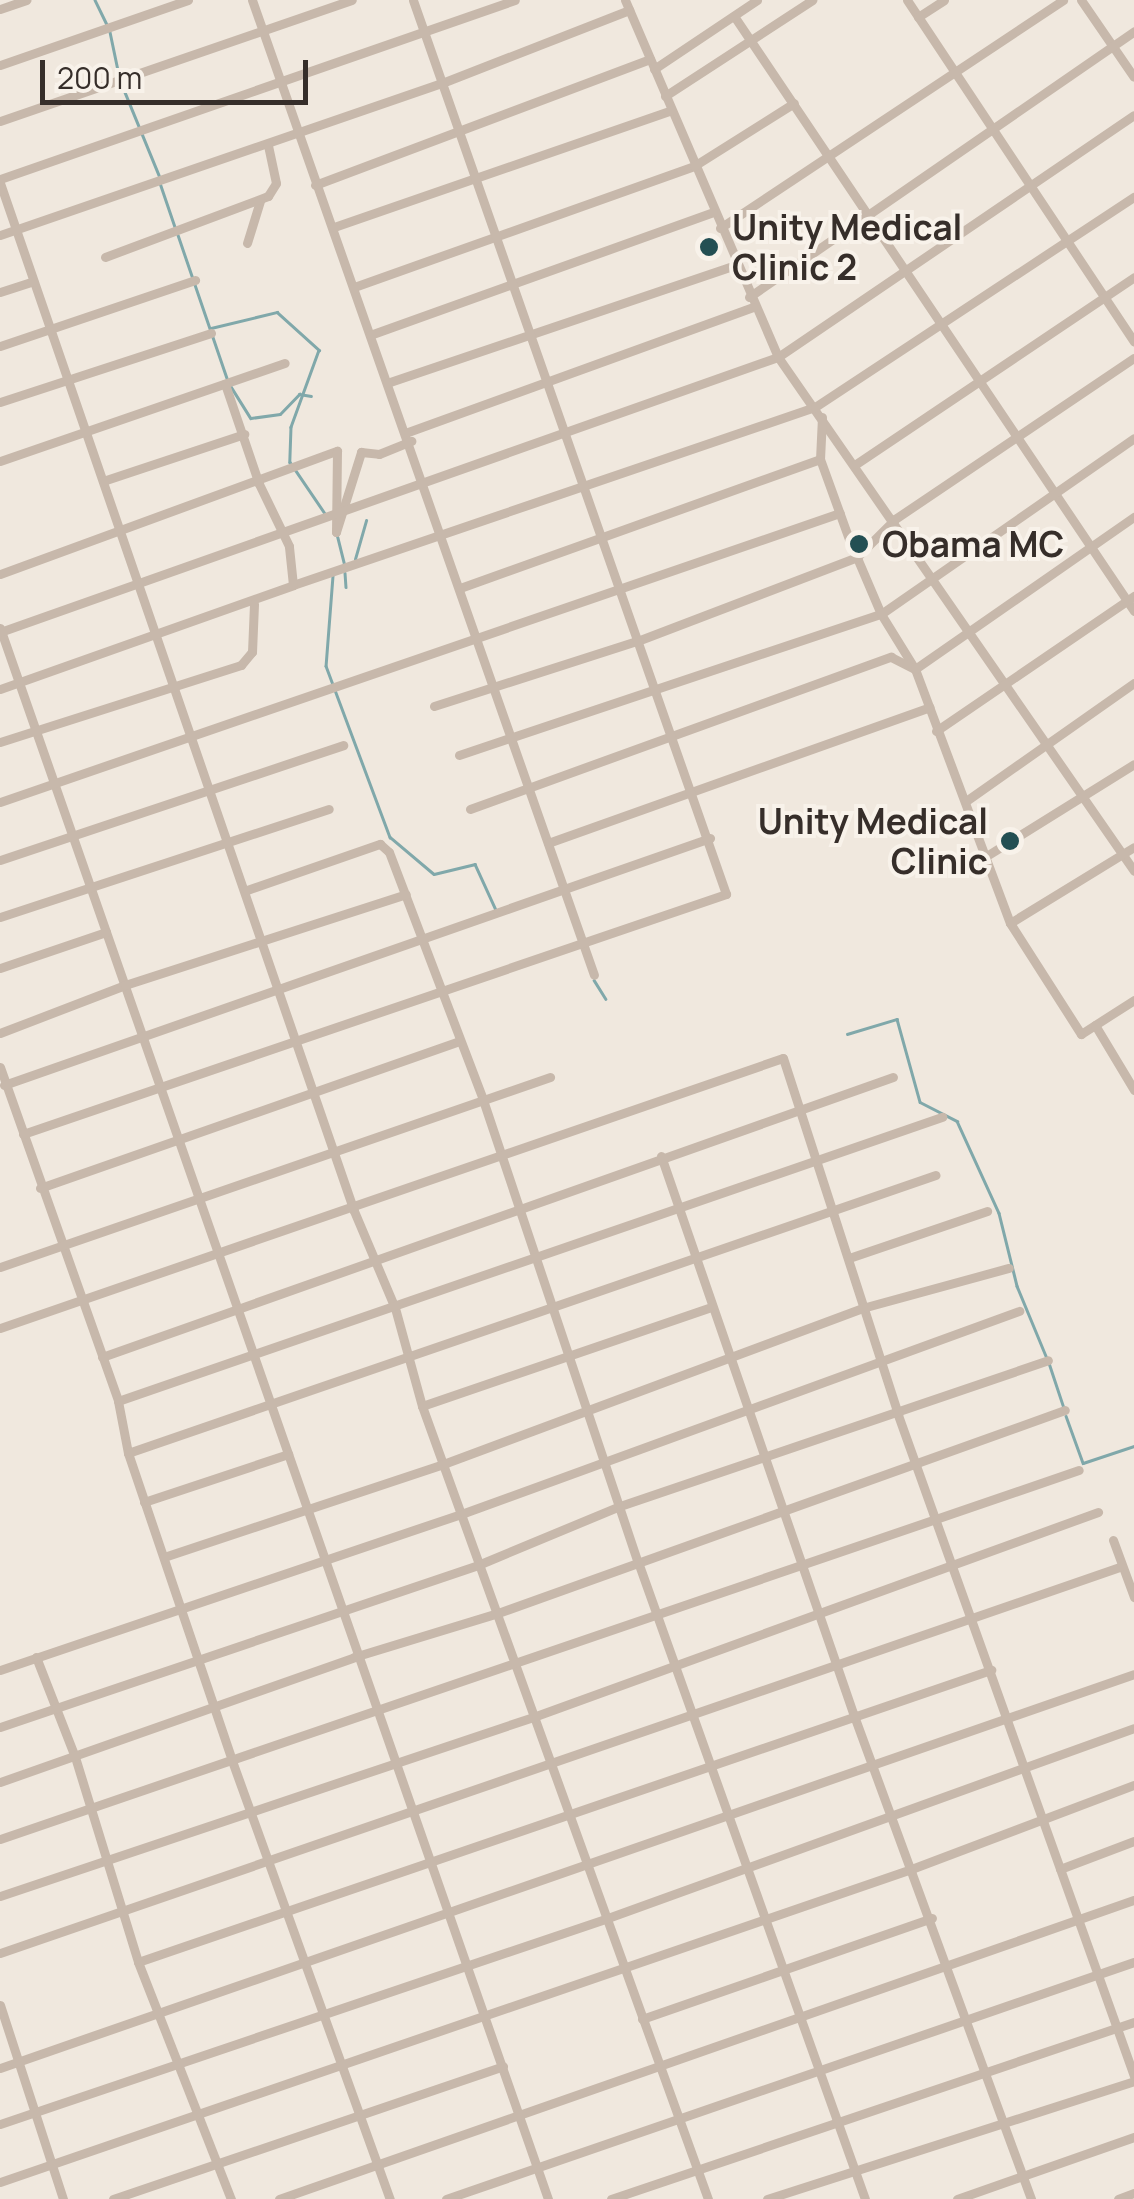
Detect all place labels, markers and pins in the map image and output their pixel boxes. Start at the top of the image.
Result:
place label: Unity Medical Clinic 2 [732,206,962,288]
marker: Unity Medical Clinic 2 [696,234,722,260]
place label: Obama MC [882,523,1064,565]
marker: Obama MC [846,531,872,557]
place label: Unity Medical Clinic [758,800,988,882]
marker: Unity Medical Clinic [997,828,1023,854]

